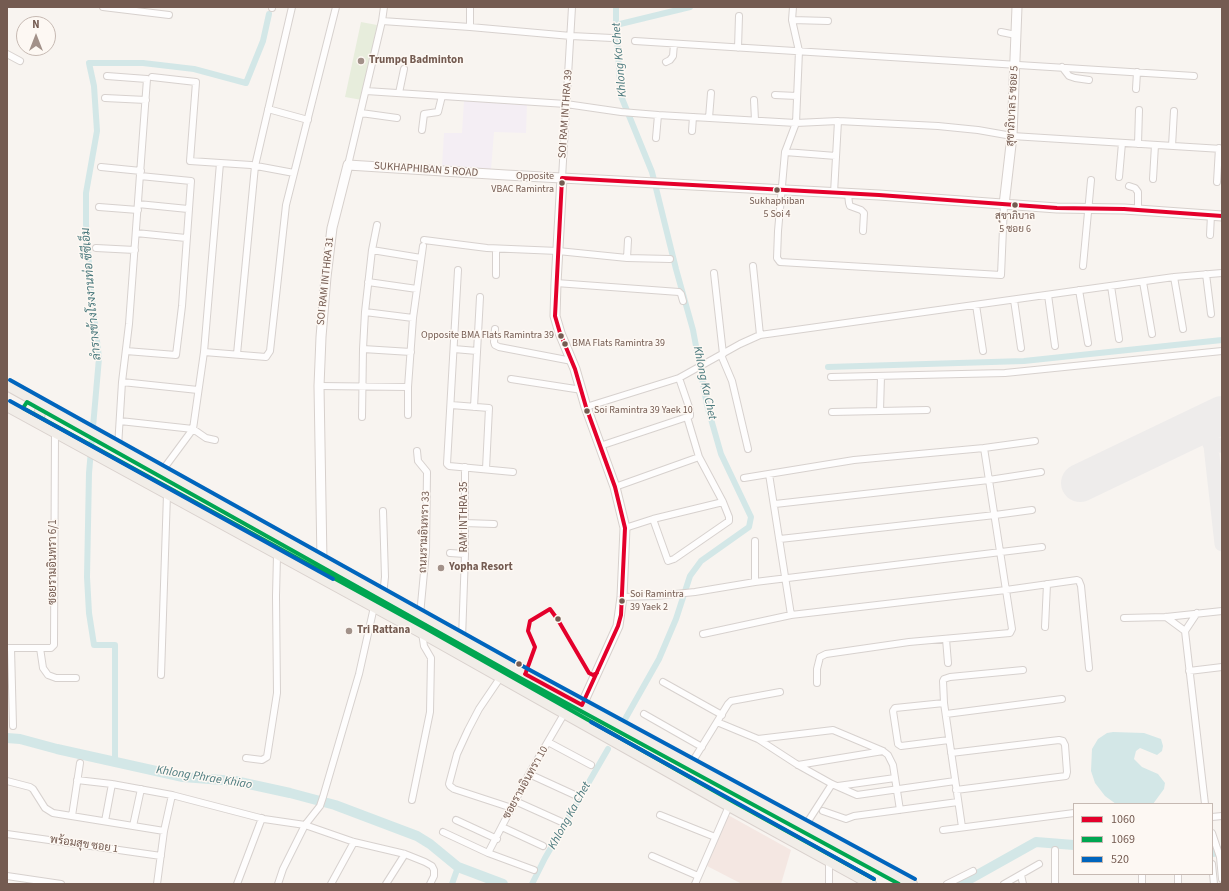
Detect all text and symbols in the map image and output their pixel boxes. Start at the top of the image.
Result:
north arrow [16,16,56,56]
text: N [32,17,40,32]
water label: Khlong Ka Chet [610,22,630,98]
place label: Trumpq Badminton [369,54,463,68]
marker: Trumpq Badminton [356,56,366,66]
street label: สุขาภิบาล 5 ซอย 5 [1004,65,1022,147]
street label: SOI RAM INTHRA 39 [556,69,576,159]
street label: SUKHAPHIBAN 5 ROAD [373,160,479,180]
place label: Opposite VBAC Ramintra [491,171,554,194]
marker: Opposite VBAC Ramintra [557,178,567,188]
marker: Sukhaphiban 5 Soi 4 [772,185,782,195]
place label: Sukhaphiban 5 Soi 4 [749,196,805,220]
marker: สุขาภิบาล 5 ซอย 6 [1010,200,1020,210]
place label: สุขาภิบาล 5 ซอย 6 [995,211,1035,234]
water label: ลำรางข้างโรงงานท่อ ซีซีเอ็ม [79,227,105,361]
street label: SOI RAM INTHRA 31 [315,236,337,326]
place label: Opposite BMA Flats Ramintra 39 [421,330,554,342]
marker: Opposite BMA Flats Ramintra 39 [556,331,566,341]
place label: BMA Flats Ramintra 39 [572,338,665,350]
marker: BMA Flats Ramintra 39 [560,339,570,349]
water label: Khlong Ka Chet [689,345,719,421]
place label: Soi Ramintra 39 Yaek 10 [594,405,693,417]
marker: Soi Ramintra 39 Yaek 10 [582,406,592,416]
street label: RAM INTHRA 35 [458,482,472,552]
street label: ถนนรามอินทรา 33 [417,491,433,573]
street label: ซอยรามอินทรา 6/1 [47,519,61,605]
place label: Yopha Resort [449,561,513,575]
marker: Yopha Resort [436,563,446,573]
place label: Soi Ramintra 39 Yaek 2 [630,589,684,612]
marker: Soi Ramintra 39 Yaek 2 [617,596,627,606]
unlabelled marker [553,614,563,624]
place label: Tri Rattana [357,624,410,638]
marker: Tri Rattana [344,626,354,636]
unlabelled marker [514,659,524,669]
street label: ซอยรามอินทรา 10 [500,744,552,822]
water label: Khlong Phrae Khiao [155,763,253,793]
water label: Khlong Ka Chet [546,780,594,852]
legend [1073,803,1213,875]
text: 1060 [1111,811,1135,828]
text: 1069 [1111,831,1135,848]
street label: พร้อมสุข ซอย 1 [49,834,119,856]
text: 520 [1111,851,1129,868]

